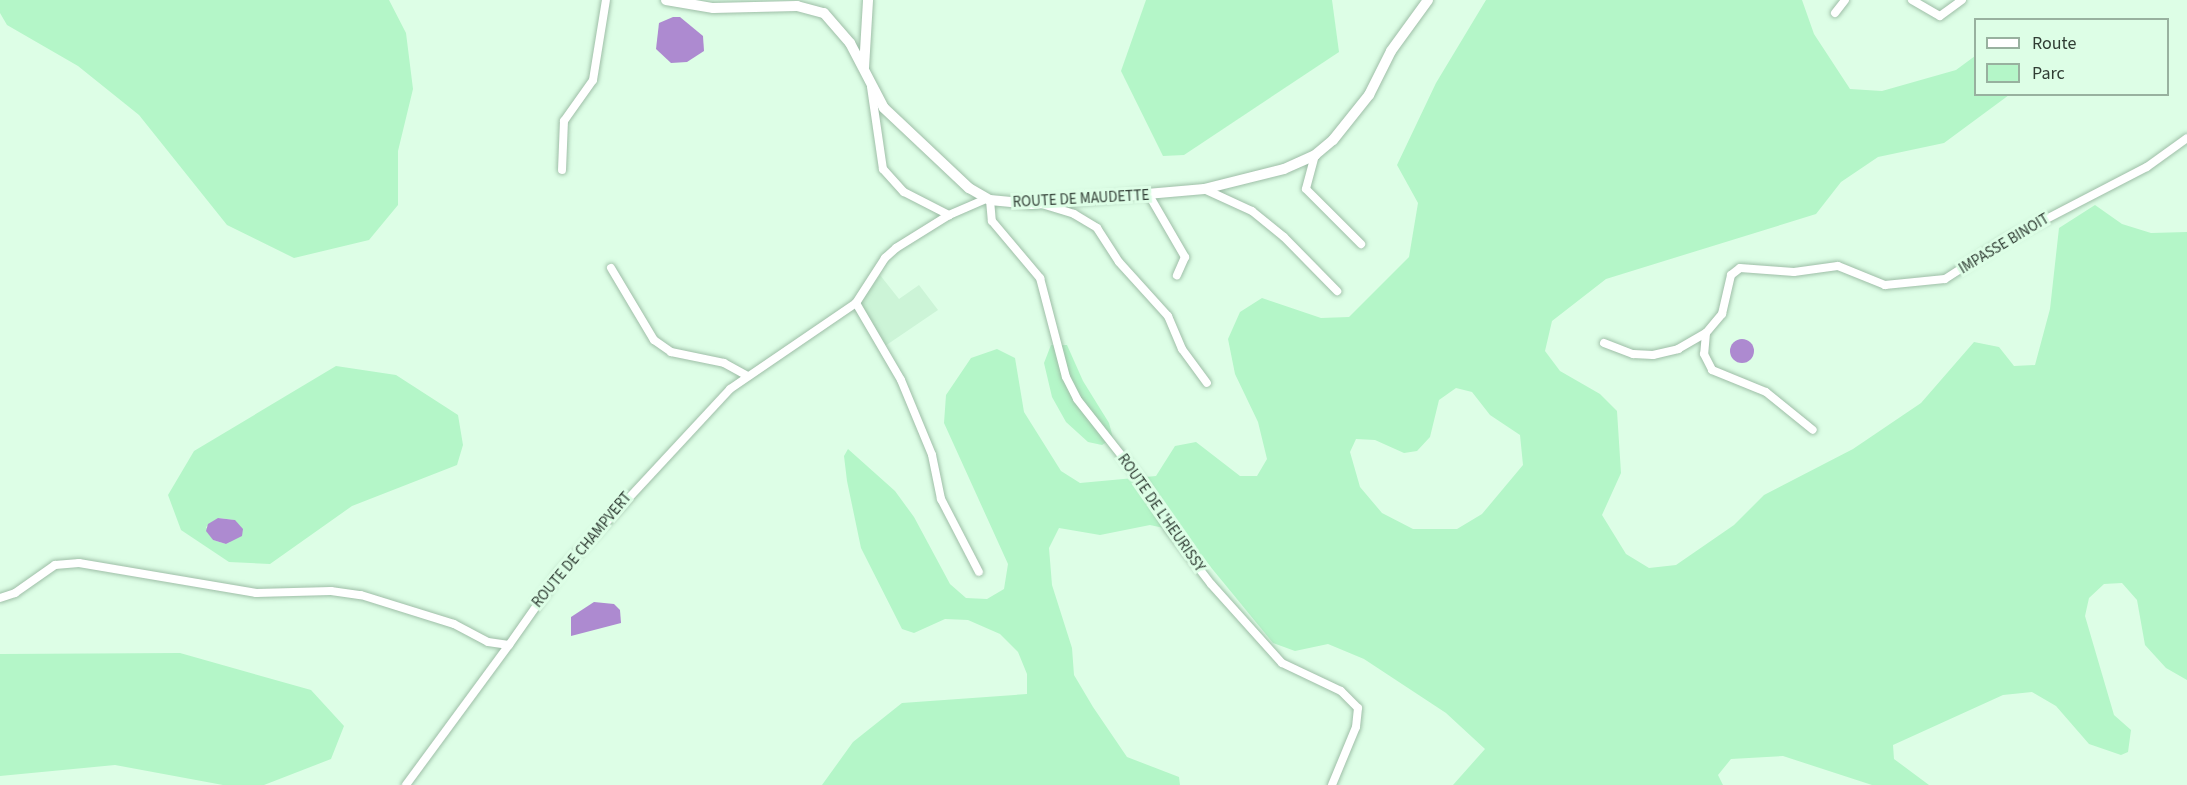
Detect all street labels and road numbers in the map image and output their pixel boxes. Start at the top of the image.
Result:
street label: ROUTE DE MAUDETTE [1012,186,1150,212]
street label: IMPASSE BINOIT [1956,210,2052,278]
street label: ROUTE DE L'HEURISSY [1114,451,1208,575]
street label: ROUTE DE CHAMPVERT [528,489,636,611]

